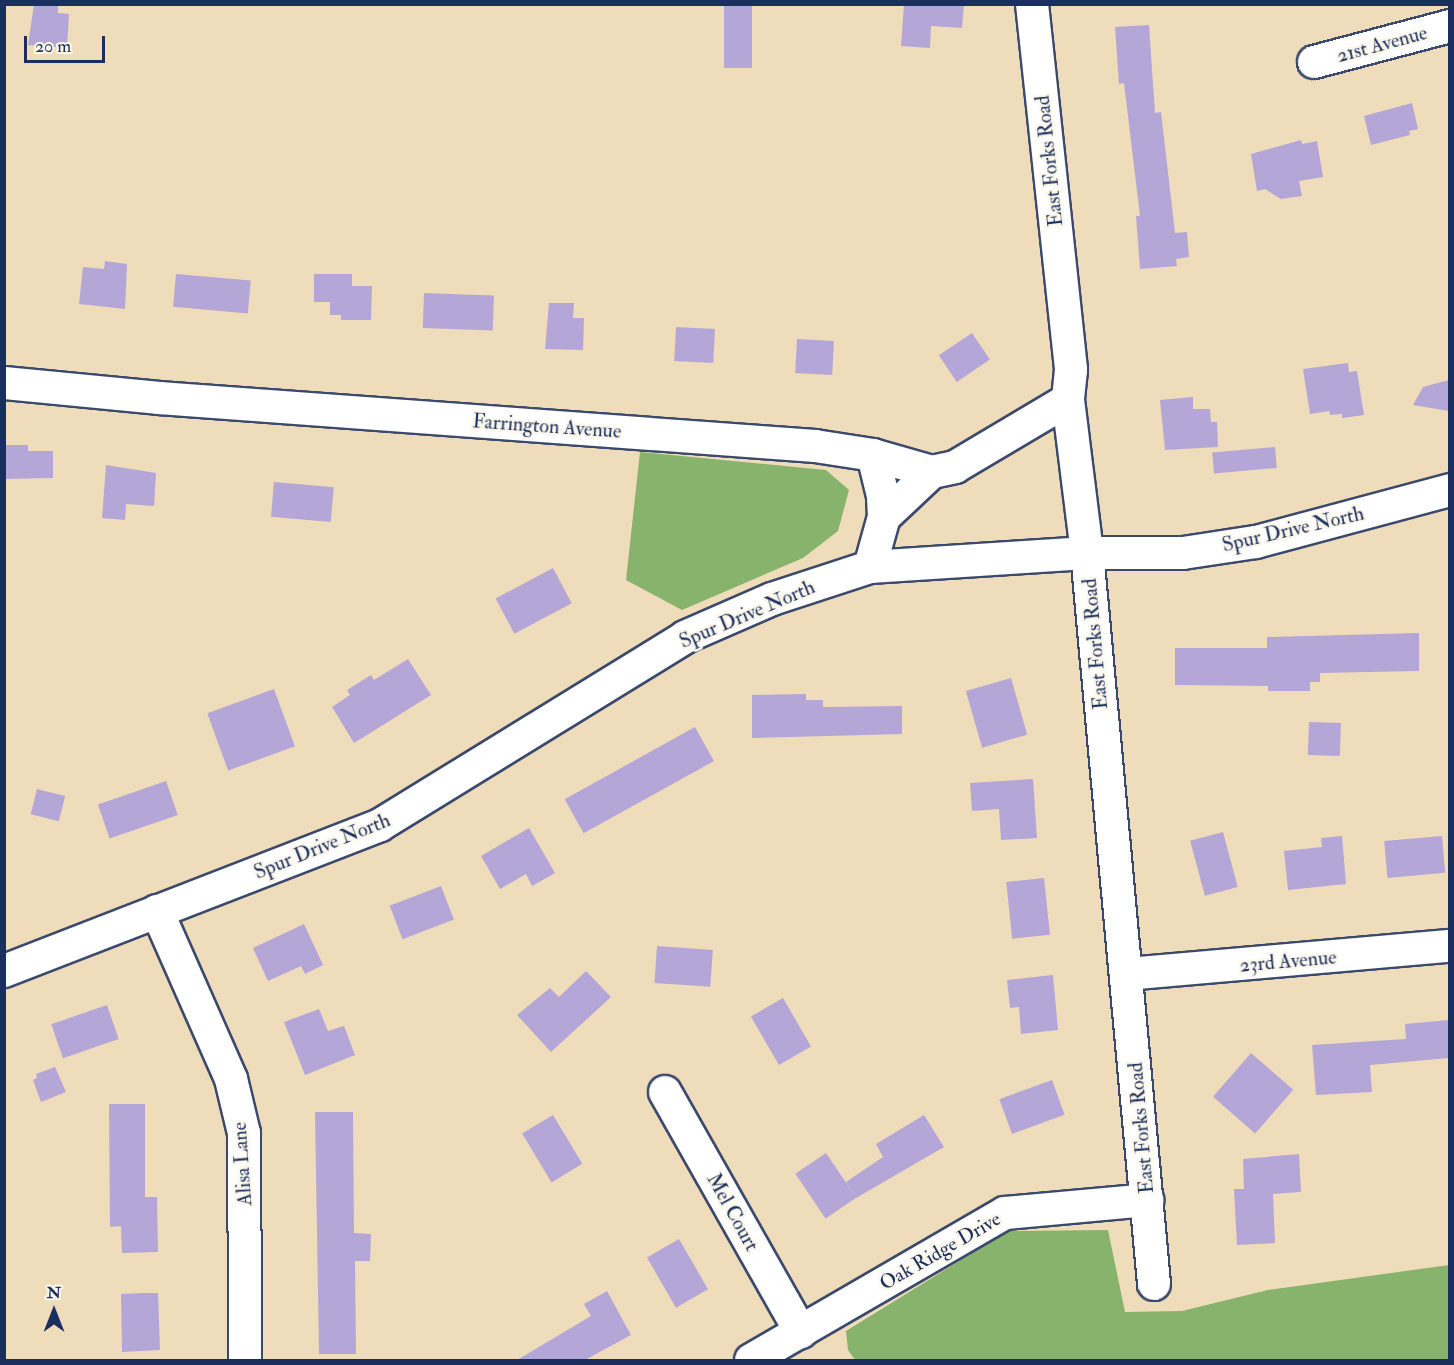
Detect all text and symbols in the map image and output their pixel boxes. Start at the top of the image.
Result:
street label: 21st Avenue [1334,20,1430,68]
scale bar [27,24,108,62]
text: 20 m [35,35,71,58]
street label: East Forks Road [1030,94,1068,228]
street label: Farrington Avenue [472,409,622,443]
street label: Spur Drive North [1220,501,1366,557]
street label: Spur Drive North [676,575,818,653]
street label: East Forks Road [1077,577,1113,711]
street label: Spur Drive North [250,808,394,884]
street label: 23rd Avenue [1239,945,1337,977]
street label: East Forks Road [1123,1061,1159,1195]
street label: Alisa Lane [227,1121,257,1207]
street label: Mel Court [702,1169,764,1255]
street label: Oak Ridge Drive [875,1207,1005,1295]
north arrow [24,1281,84,1341]
text: N [47,1283,61,1303]

